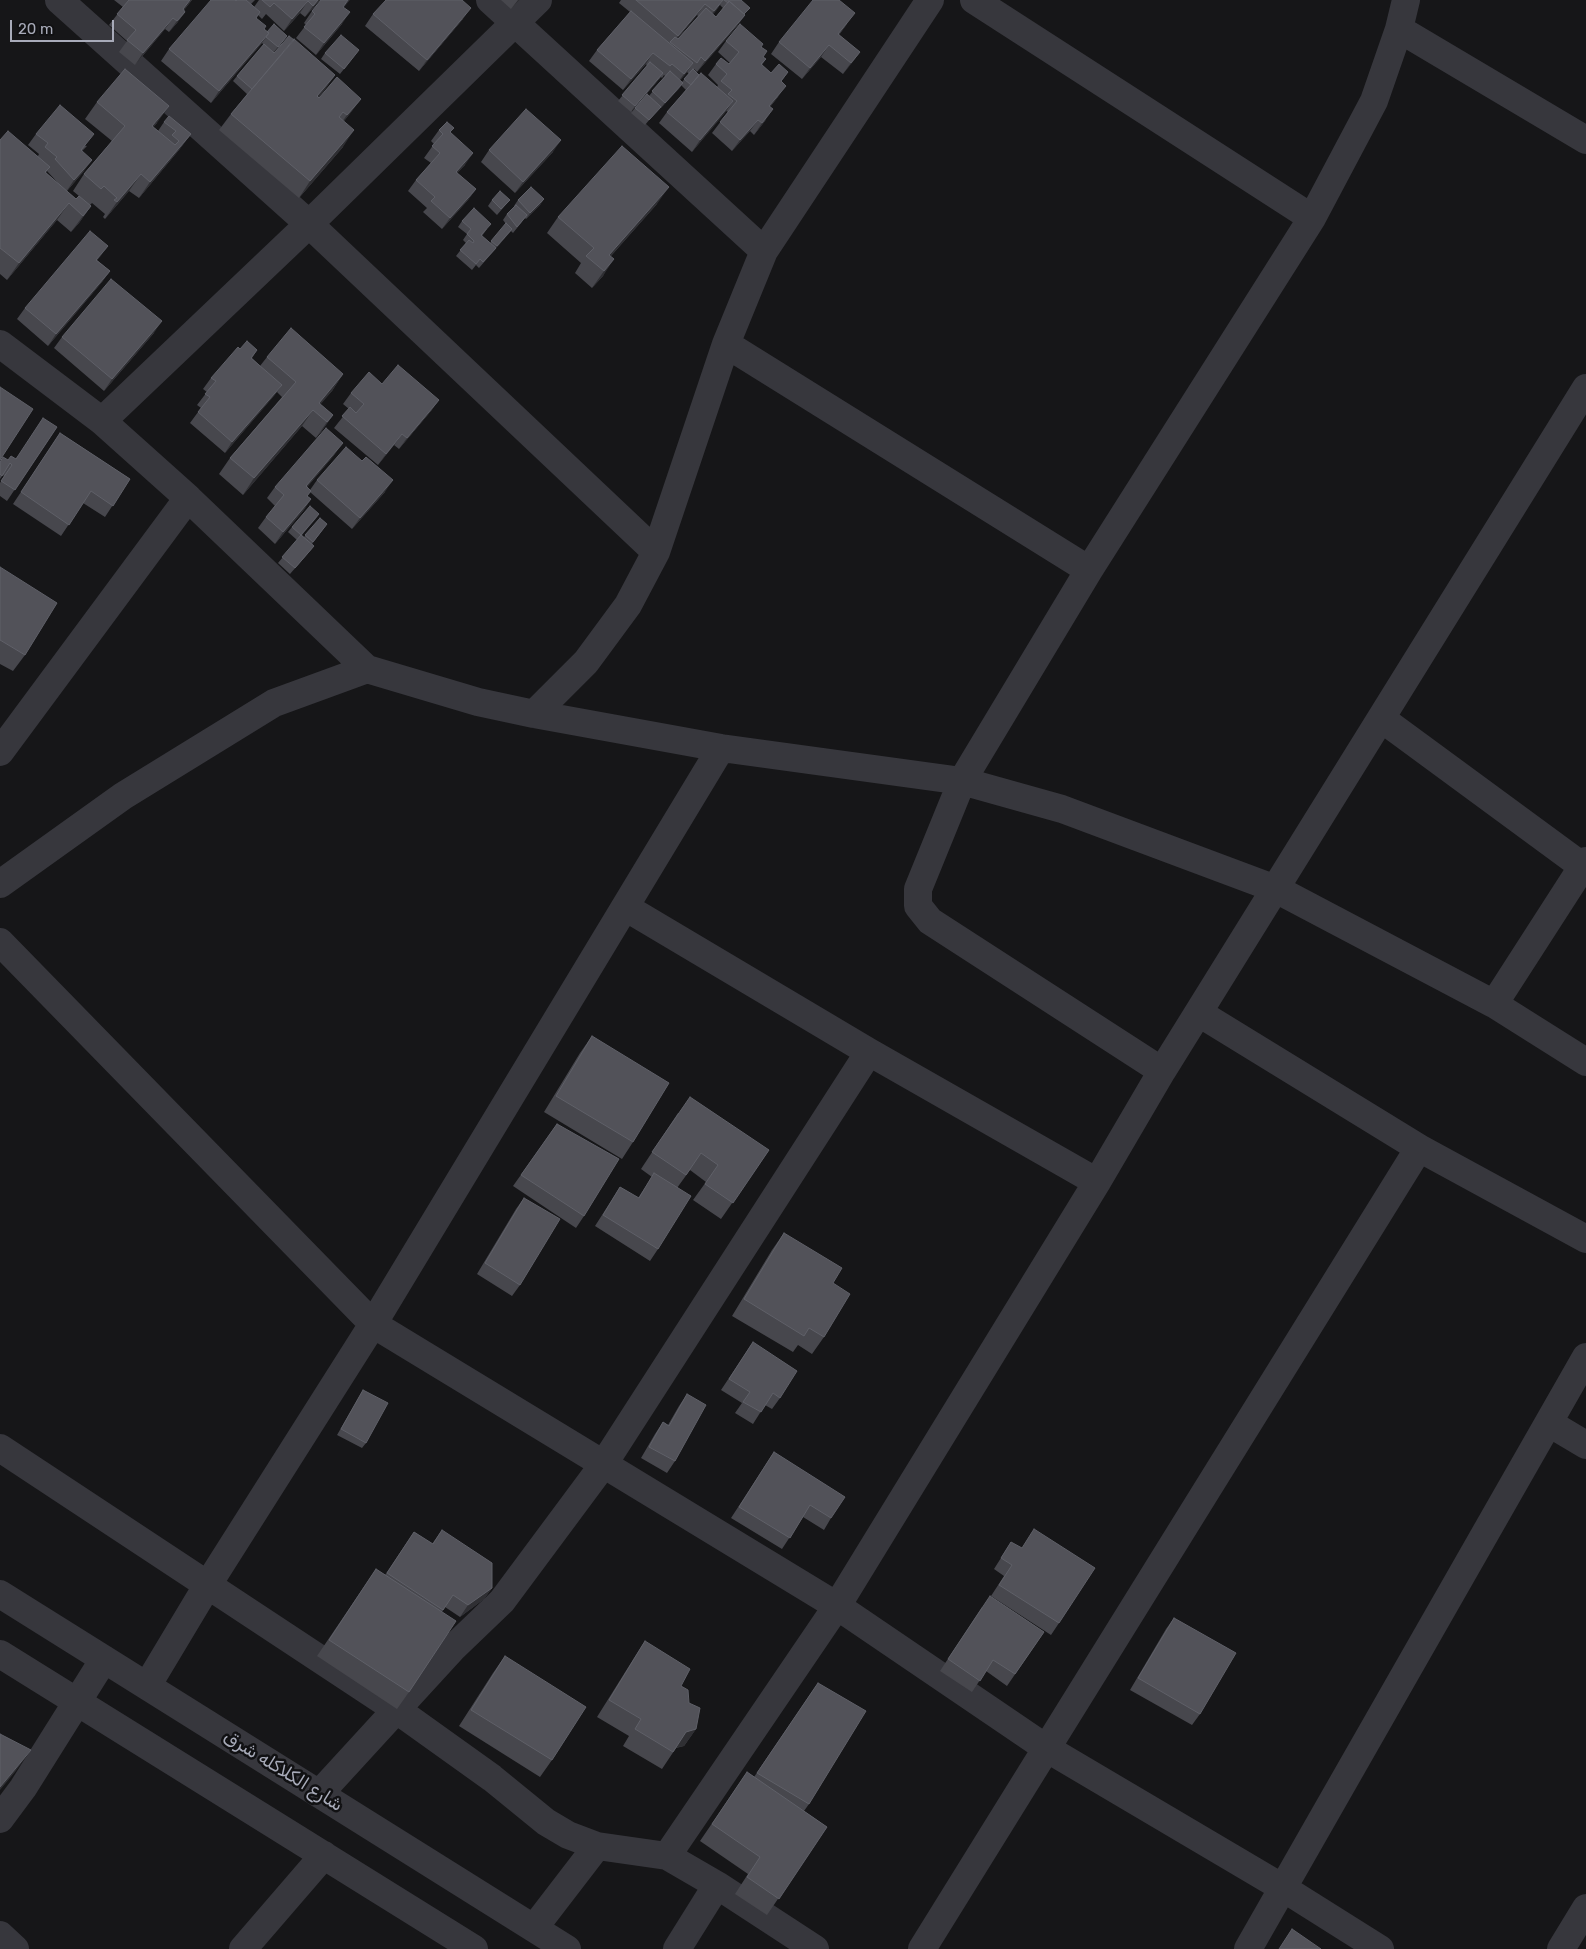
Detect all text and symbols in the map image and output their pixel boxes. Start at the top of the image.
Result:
scale bar [12,10,116,42]
text: 20 m [18,20,53,38]
street label: شارع الكلاكله شرق [219,1726,347,1816]

